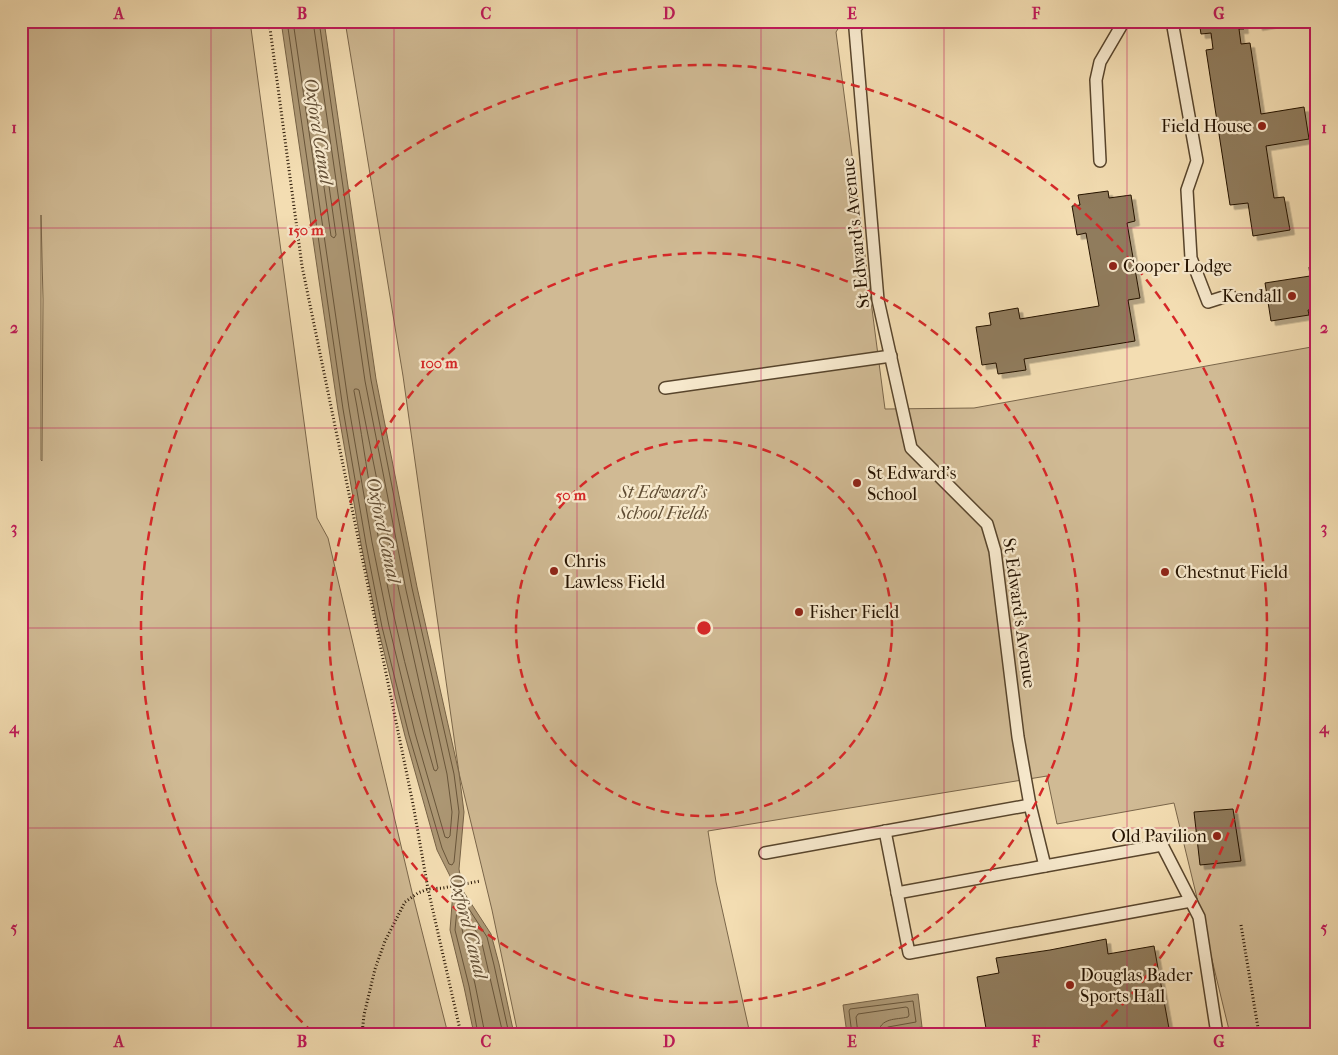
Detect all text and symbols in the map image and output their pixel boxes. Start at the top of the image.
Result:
text: A [113,4,125,23]
text: B [297,4,307,23]
text: C [481,4,492,23]
text: D [663,4,675,23]
text: E [847,4,857,23]
text: F [1031,4,1041,23]
text: G [1213,4,1225,23]
water label: Oxford Canal [299,76,338,188]
place label: Field House [1161,116,1252,137]
text: 1 [11,118,17,137]
text: 1 [1321,118,1327,137]
marker: Field House [1256,120,1268,132]
street label: St Edward's Avenue [838,157,874,309]
text: 150 m [288,221,324,239]
place label: Cooper Lodge [1123,256,1232,277]
marker: Cooper Lodge [1107,260,1119,272]
place label: Kendall [1222,286,1282,307]
marker: Kendall [1286,290,1298,302]
text: 2 [10,318,18,337]
text: 2 [1320,318,1328,337]
text: 100 m [420,354,458,372]
place label: St Edward's School [867,463,957,505]
water label: Oxford Canal [361,475,405,587]
marker: St Edward's School [851,477,863,489]
park label: St Edward's School Fields [617,482,709,524]
text: 50 m [556,486,587,504]
text: 3 [11,518,17,538]
text: 3 [1321,518,1327,538]
street label: St Edward's Avenue [998,537,1040,689]
place label: Chris Lawless Field [564,551,666,593]
place label: Chestnut Field [1175,562,1288,583]
marker: Chris Lawless Field [548,565,560,577]
marker: Chestnut Field [1159,566,1171,578]
place label: Fisher Field [809,602,899,623]
marker: Fisher Field [793,606,805,618]
centre of rings [695,619,713,637]
text: 4 [8,718,20,738]
text: 4 [1318,718,1330,738]
place label: Old Pavilion [1112,826,1208,847]
marker: Old Pavilion [1211,830,1223,842]
water label: Oxford Canal [444,871,492,983]
text: 5 [11,918,18,937]
text: 5 [1321,918,1328,937]
place label: Douglas Bader Sports Hall [1080,965,1193,1007]
marker: Douglas Bader Sports Hall [1064,979,1076,991]
text: A [113,1032,125,1051]
text: B [297,1032,307,1051]
text: C [481,1032,492,1051]
text: D [663,1032,675,1051]
text: E [847,1032,857,1051]
text: F [1031,1032,1041,1051]
text: G [1213,1032,1225,1051]

